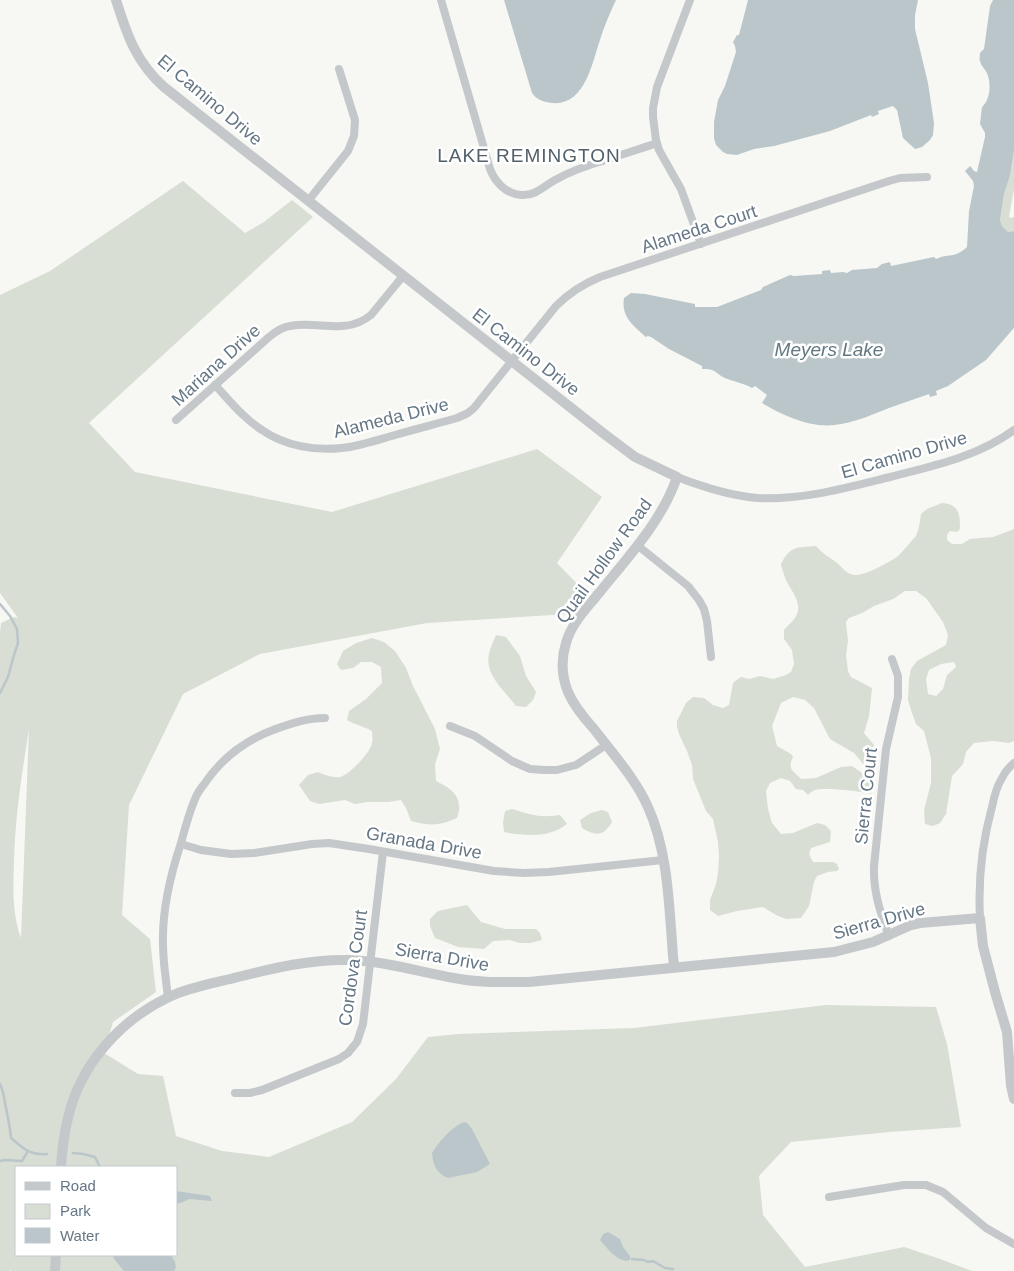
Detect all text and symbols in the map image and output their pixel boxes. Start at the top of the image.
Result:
street label: El Camino Drive [154,51,266,149]
district label: LAKE REMINGTON [437,145,621,166]
street label: Alameda Court [639,201,759,257]
street label: El Camino Drive [469,304,583,400]
street label: Mariana Drive [168,320,264,410]
water label: Meyers Lake [775,339,883,360]
street label: Alameda Drive [331,394,451,442]
street label: El Camino Drive [839,427,969,483]
street label: Quail Hollow Road [552,495,656,627]
street label: Sierra Court [851,747,881,845]
street label: Granada Drive [365,823,483,863]
street label: Sierra Drive [831,898,927,944]
street label: Cordova Court [335,909,371,1027]
street label: Sierra Drive [393,939,491,975]
legend [15,1166,178,1256]
text: Road [60,1177,96,1194]
text: Park [60,1202,91,1219]
text: Water [60,1227,99,1244]

